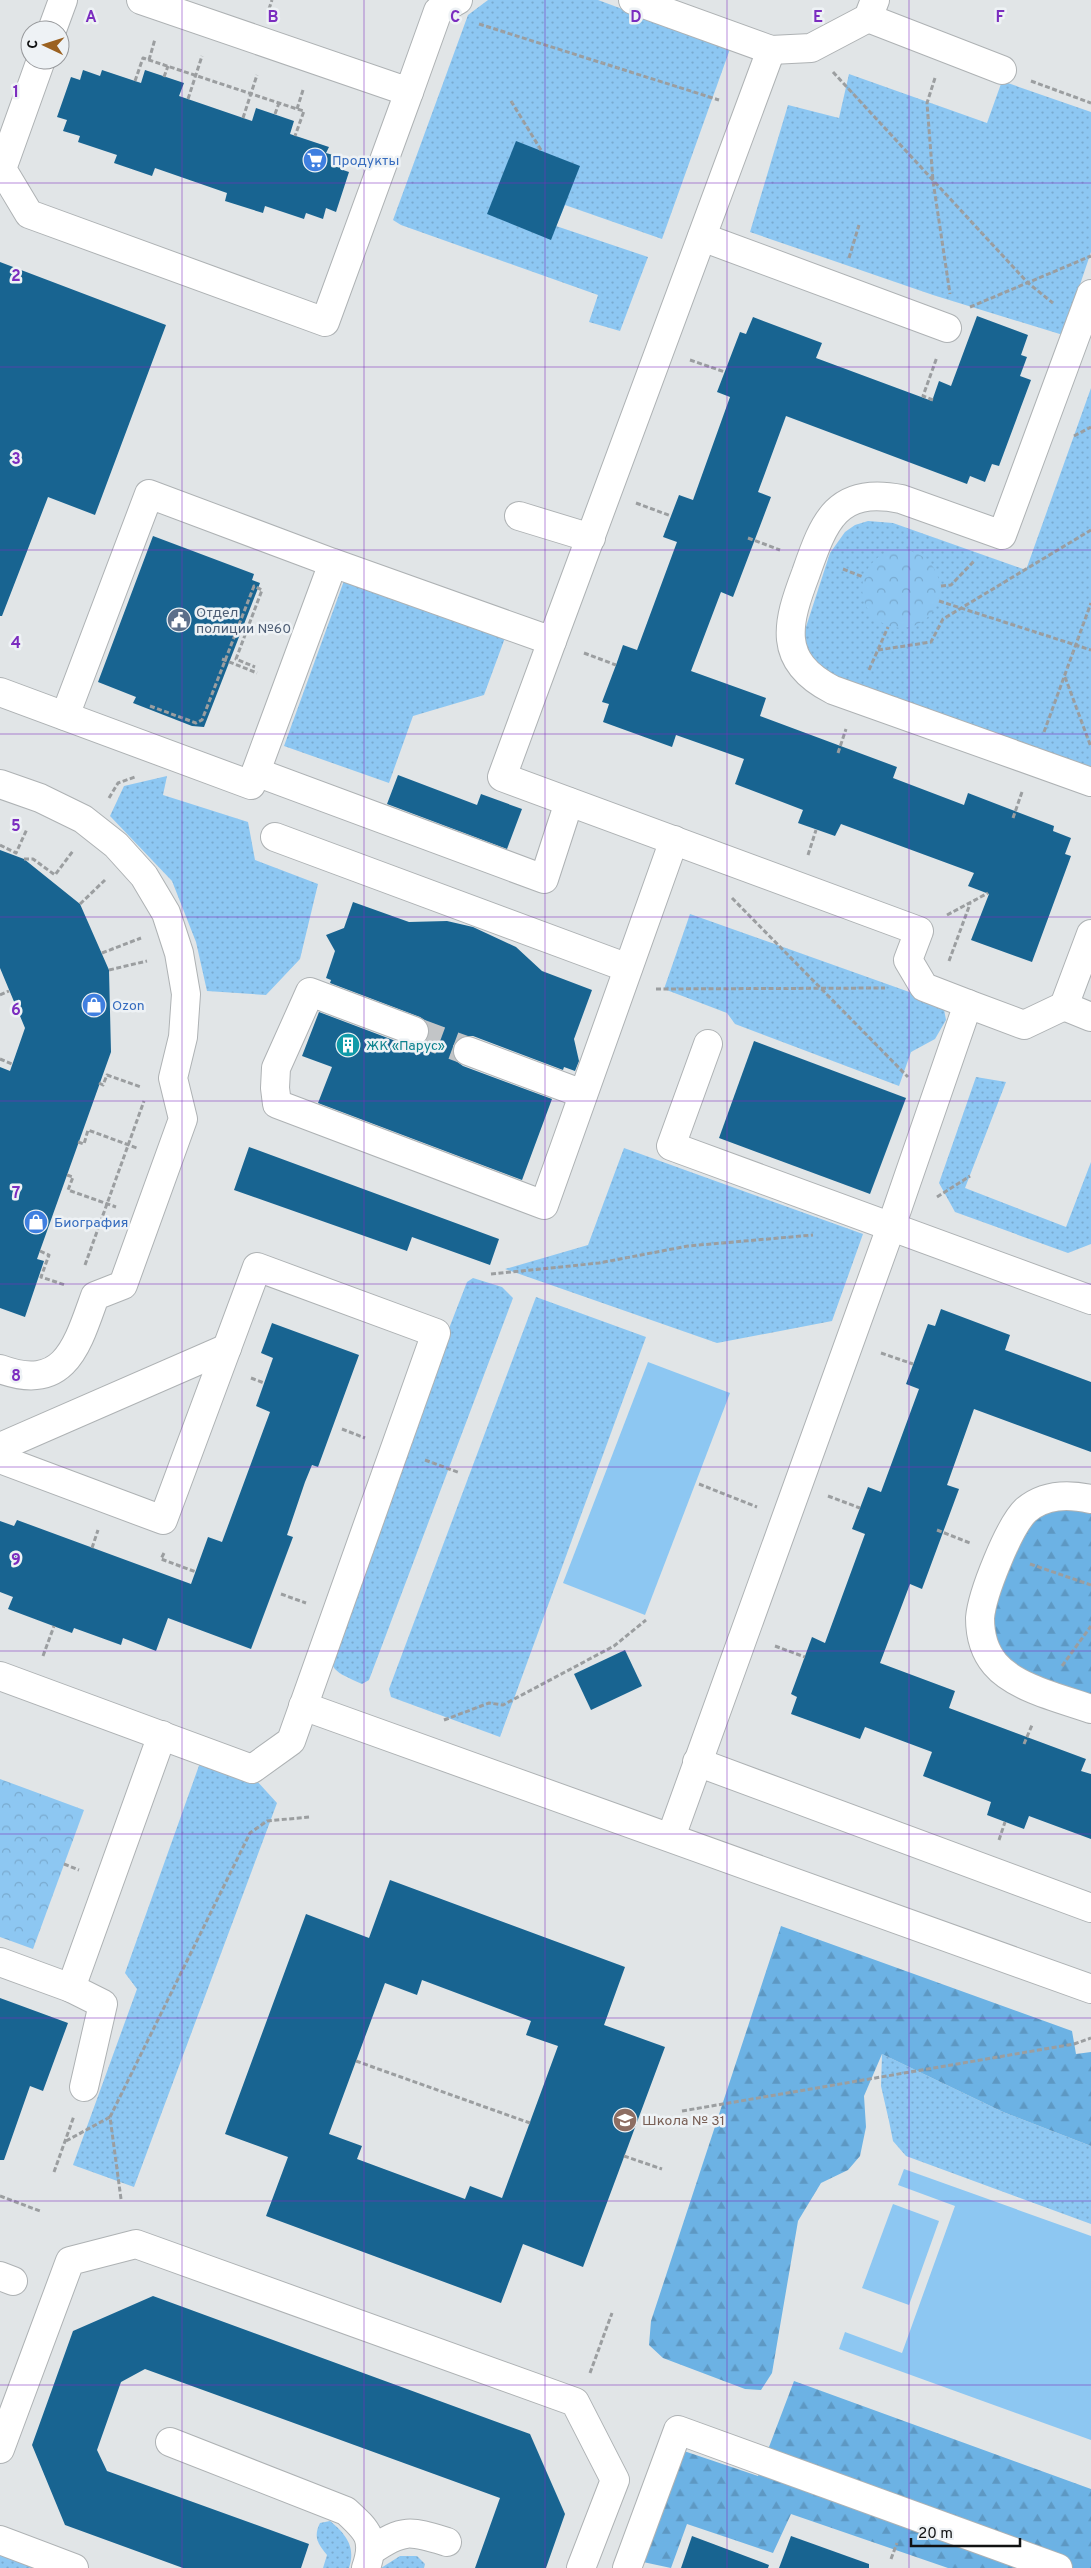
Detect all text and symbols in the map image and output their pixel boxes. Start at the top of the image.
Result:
text: A [85,8,97,28]
text: B [267,8,279,28]
text: C [450,8,460,28]
text: D [630,8,642,28]
text: E [813,8,823,28]
text: F [995,8,1005,28]
north arrow [20,20,70,70]
text: С [25,39,42,49]
text: 1 [13,83,19,103]
supermarket icon: Продукты [302,147,328,173]
place label: Продукты [332,153,399,170]
text: 2 [11,267,21,287]
text: 3 [11,450,21,470]
place label: Отдел полиции №60 [196,605,291,638]
public building icon: Отдел полиции №60 [166,607,192,633]
text: 4 [11,634,21,654]
text: 5 [11,817,21,837]
shop icon: Ozon [81,992,107,1018]
place label: Ozon [112,998,145,1015]
text: 6 [11,1001,21,1021]
building icon: ЖК «Парус» [335,1032,361,1058]
place label: ЖК «Парус» [366,1038,445,1055]
text: 7 [12,1184,20,1204]
shop icon: Биография [23,1209,49,1235]
place label: Биография [54,1215,129,1232]
text: 8 [11,1367,21,1387]
text: 9 [11,1551,21,1571]
school or university icon: Школа № 31 [612,2107,638,2133]
place label: Школа № 31 [642,2113,725,2130]
scale bar [911,2516,1020,2548]
text: 20 m [918,2525,953,2544]

